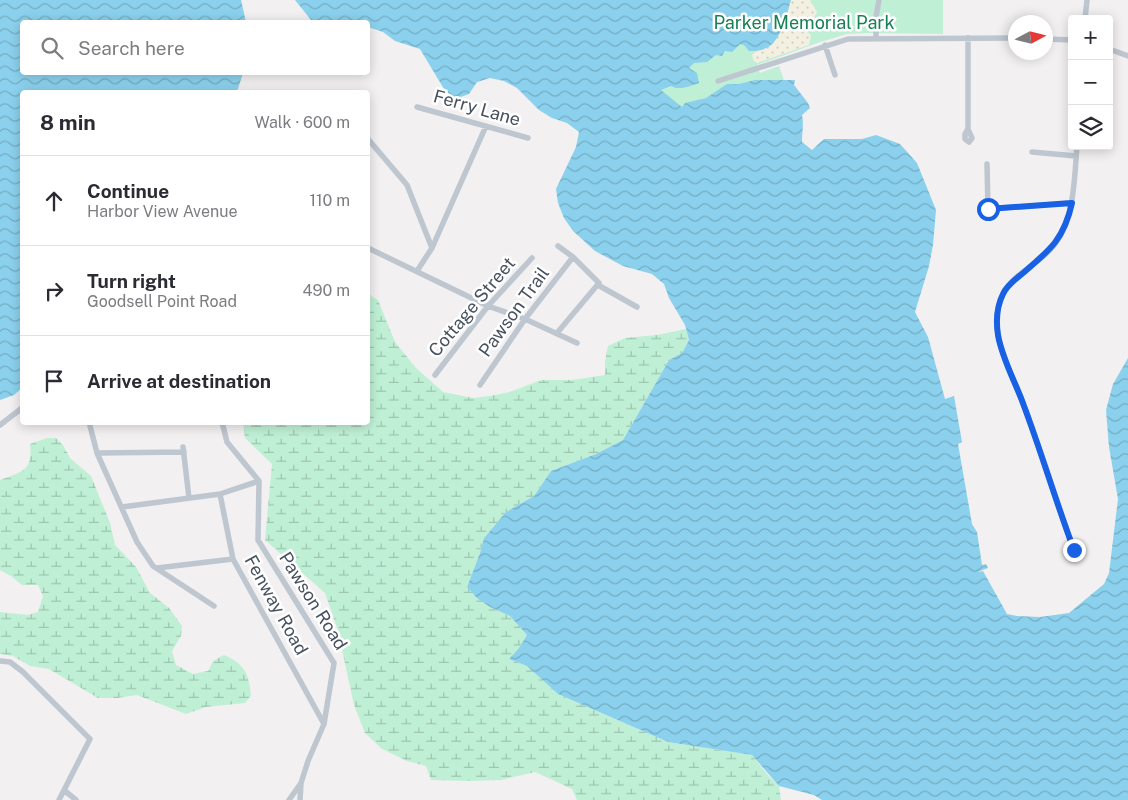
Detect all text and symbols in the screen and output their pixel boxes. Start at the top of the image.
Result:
park label: Parker Memorial Park [714,12,895,33]
north arrow [1008,15,1053,60]
map controls [1068,15,1113,150]
button: + [1068,15,1113,60]
search box [20,20,370,75]
icon: search [38,34,66,62]
text: Search here [78,37,185,59]
button: − [1068,60,1113,105]
street label: Ferry Lane [431,85,523,130]
button: layers [1068,105,1113,150]
text: 8 min [40,110,96,135]
text: Walk · 600 m [254,113,350,132]
text: Continue [87,180,169,202]
icon: ahead [40,187,68,215]
text: 110 m [309,191,350,210]
route start [977,198,1000,221]
text: Harbor View Avenue [87,202,238,221]
street label: Cottage Street [424,253,519,361]
street label: Pawson Trail [474,263,553,361]
text: Turn right [87,270,176,292]
icon: right [40,277,68,305]
text: 490 m [303,281,350,300]
text: Goodsell Point Road [87,292,237,311]
icon: arrive [40,367,68,395]
text: Arrive at destination [87,370,271,392]
route end [1063,539,1086,562]
street label: Pawson Road [275,548,352,654]
street label: Fenway Road [240,551,312,658]

